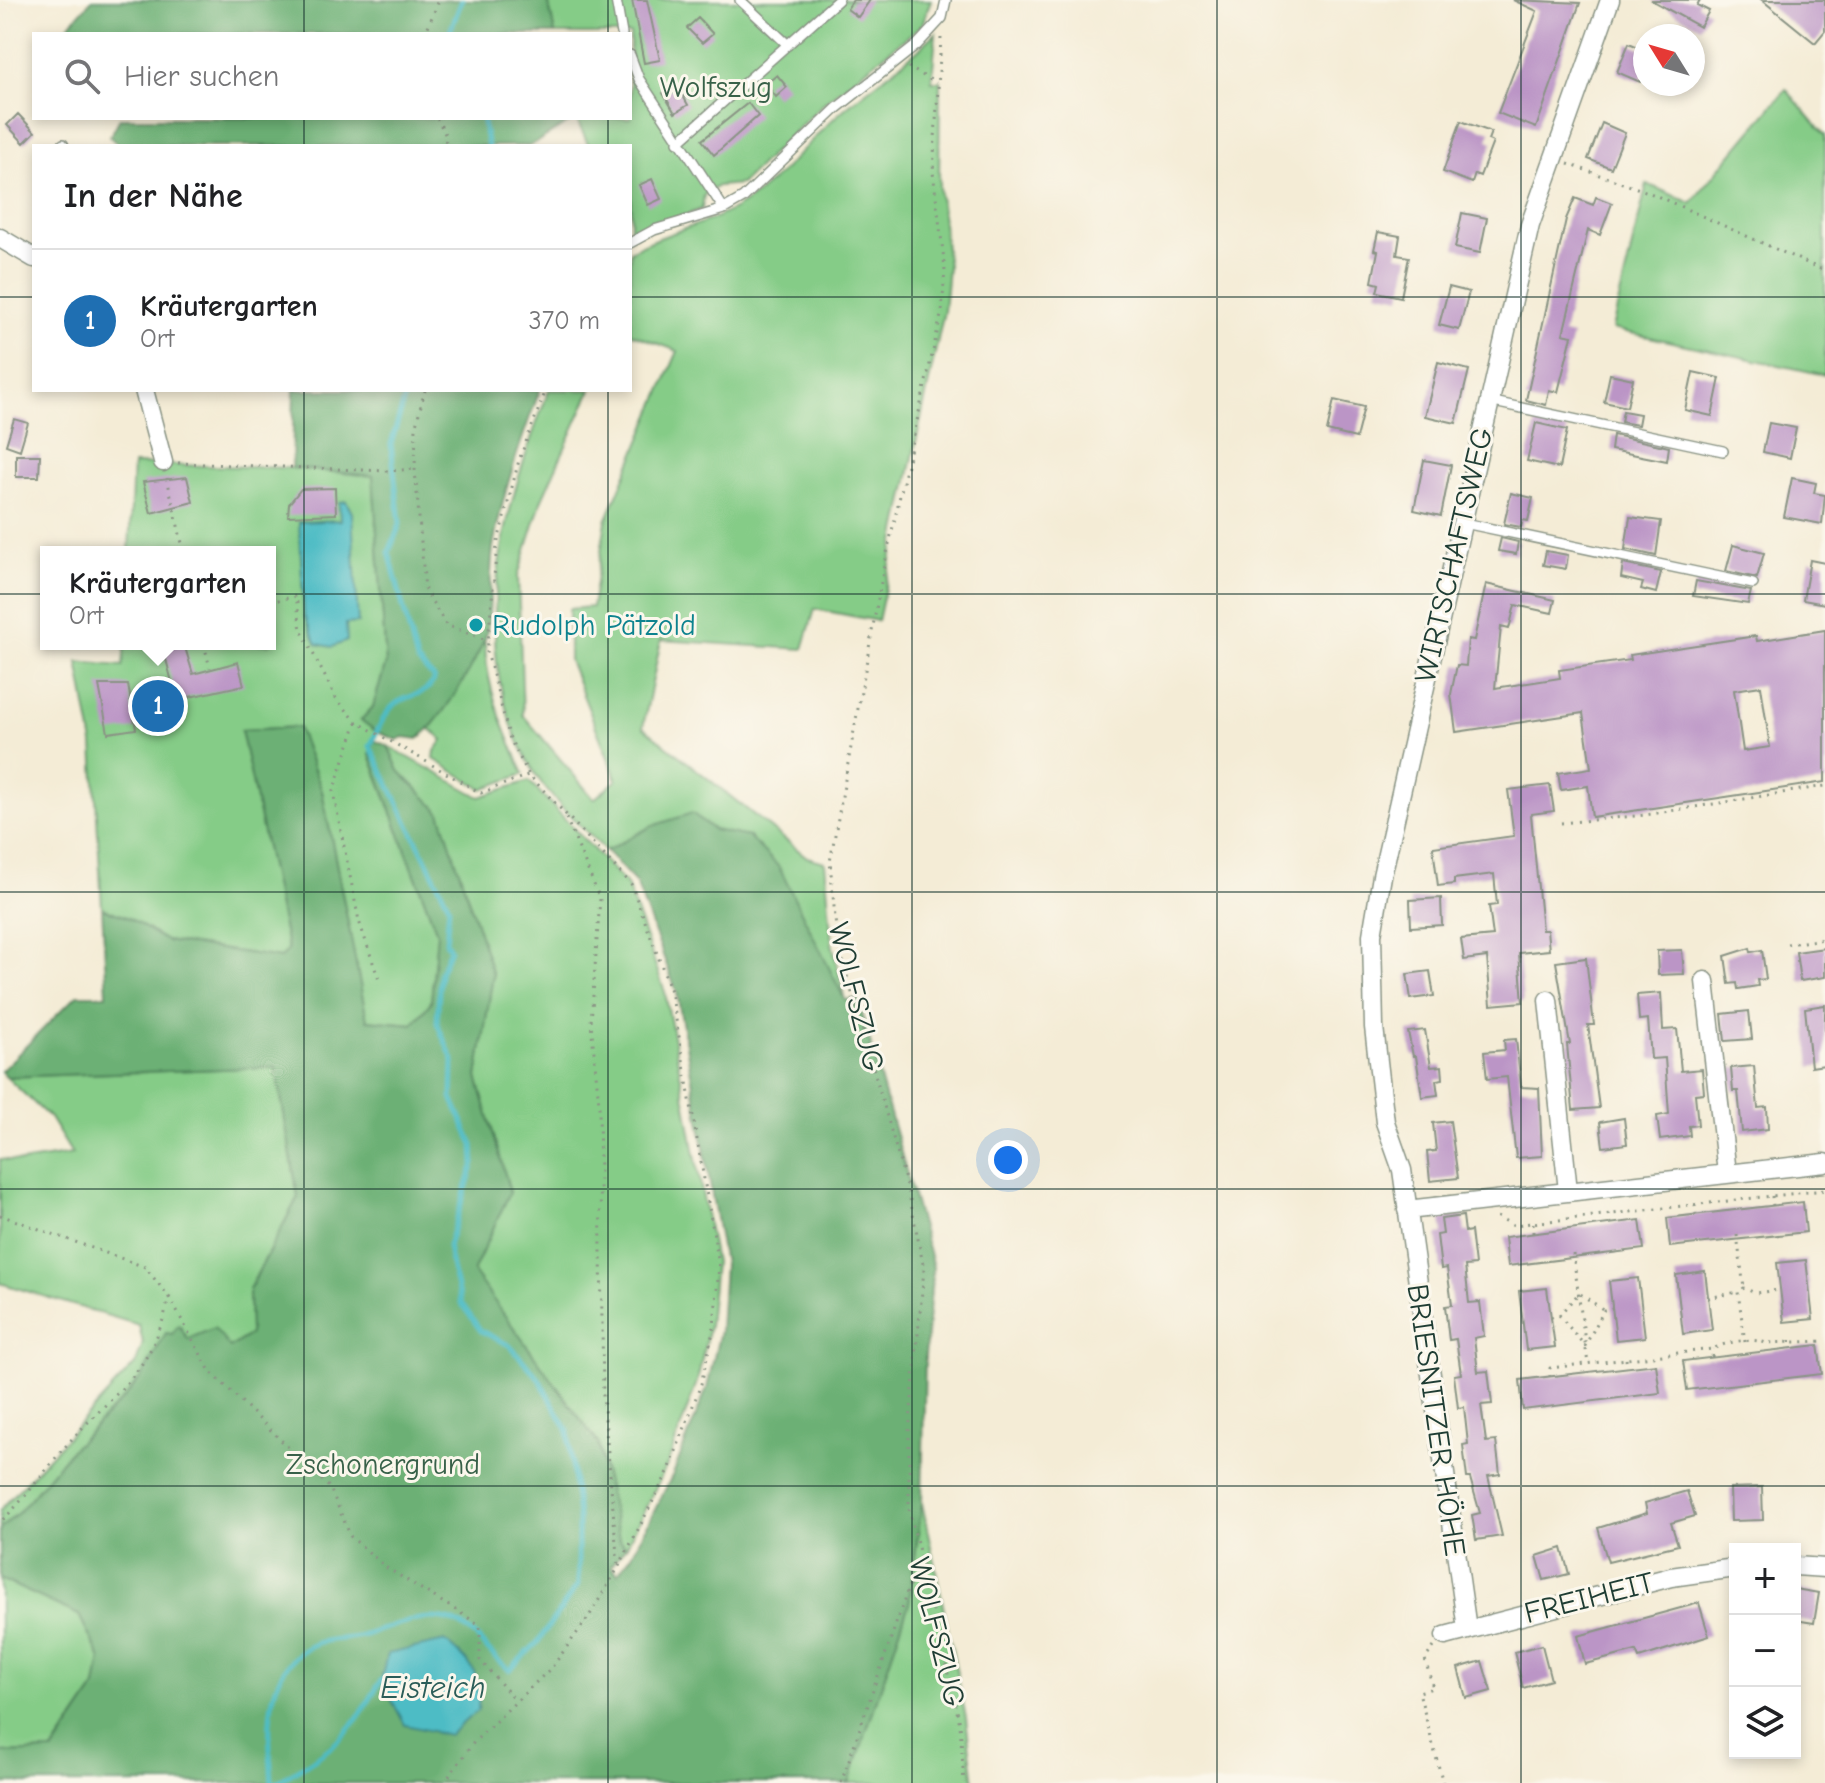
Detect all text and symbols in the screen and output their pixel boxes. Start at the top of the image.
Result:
north arrow [1633,24,1705,96]
search box [32,32,632,120]
icon: search [60,54,104,98]
text: Hier suchen [124,59,279,94]
park label: Wolfszug [660,70,772,105]
text: In der Nähe [64,176,243,216]
text: Kräutergarten [140,289,318,324]
text: 1 [85,306,95,336]
text: 370 m [529,306,600,336]
text: Ort [140,324,174,354]
street label: WIRTSCHAFTSWEG [1408,424,1500,686]
popup [40,546,276,650]
text: Kräutergarten [69,566,247,601]
text: Ort [69,601,104,631]
place label: Rudolph Pätzold [492,608,696,643]
marker: Rudolph Pätzold [467,616,485,634]
pin: 1 [132,676,184,736]
street label: WOLFSZUG [821,919,891,1075]
your location [988,1140,1028,1180]
street label: BRIESNITZER HÖHE [1400,1282,1472,1558]
park label: Zschonergrund [286,1447,480,1482]
map controls [1729,1543,1801,1759]
button: + [1729,1543,1801,1615]
street label: WOLFSZUG [902,1554,972,1710]
street label: FREIHEIT [1521,1565,1658,1631]
button: − [1729,1615,1801,1687]
water label: Eisteich [380,1669,486,1706]
button: layers [1729,1687,1801,1759]

